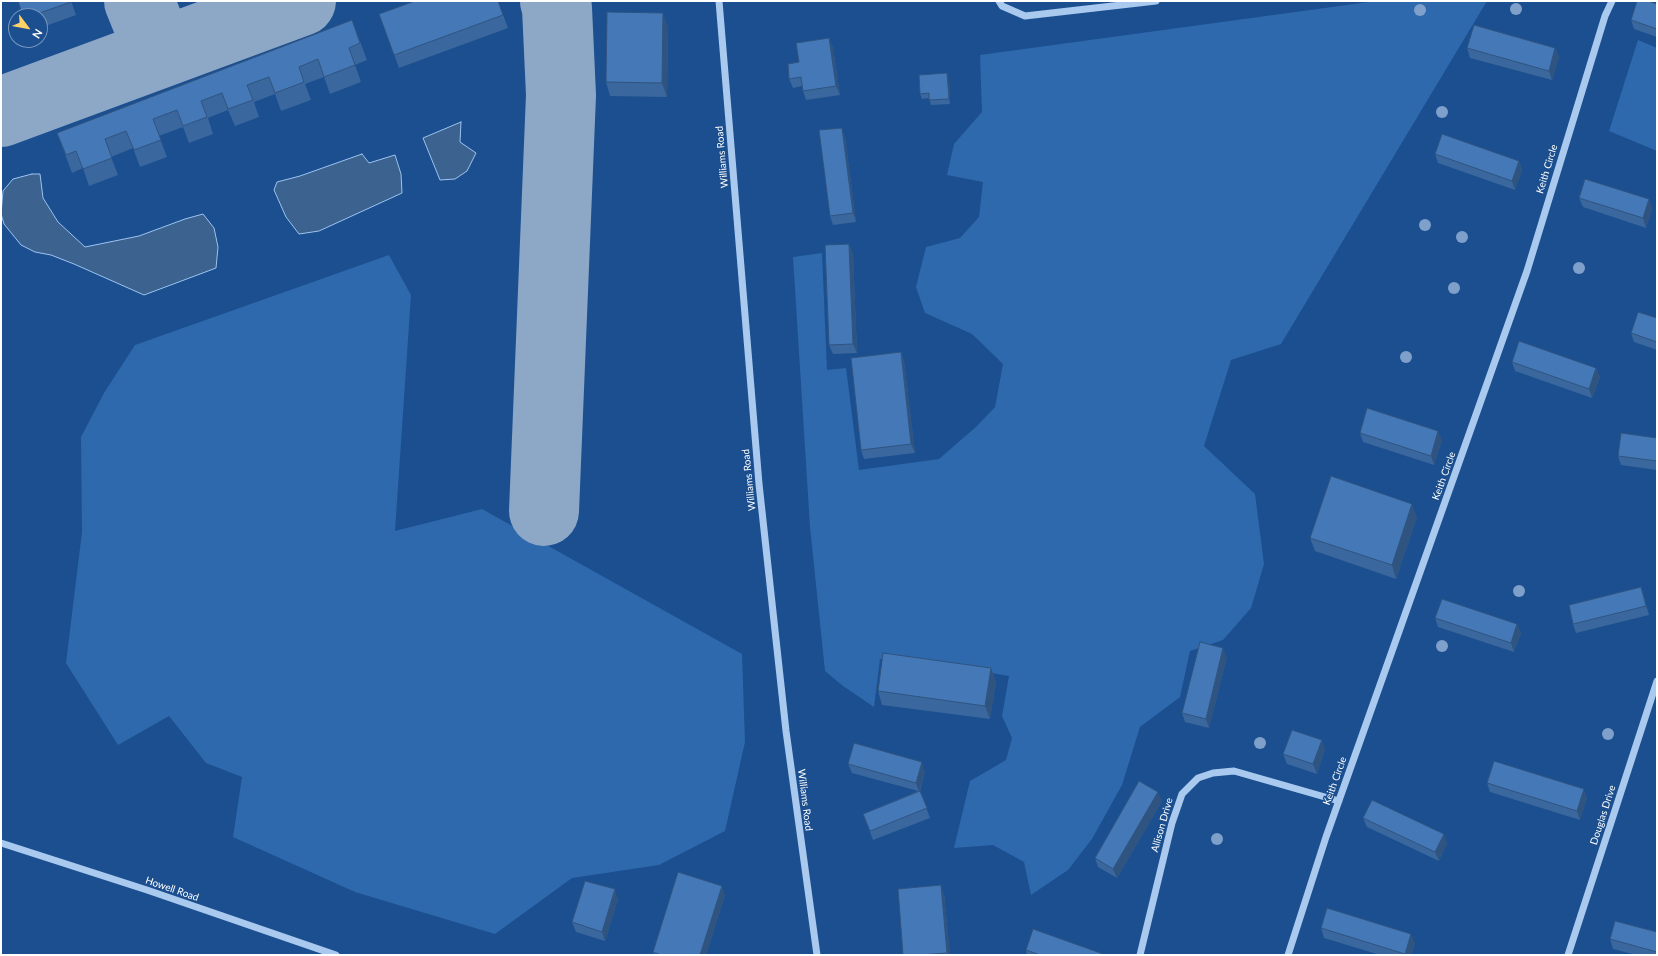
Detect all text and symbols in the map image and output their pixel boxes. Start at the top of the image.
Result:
north arrow [8,8,48,48]
text: N [30,27,46,41]
street label: Williams Road [713,126,731,188]
street label: Keith Circle [1534,143,1560,195]
street label: Williams Road [740,448,758,512]
street label: Keith Circle [1430,450,1458,502]
street label: Keith Circle [1321,755,1349,807]
street label: Williams Road [795,768,815,832]
street label: Douglas Drive [1588,784,1618,846]
street label: Allison Drive [1149,797,1175,853]
street label: Howell Road [144,874,200,904]

